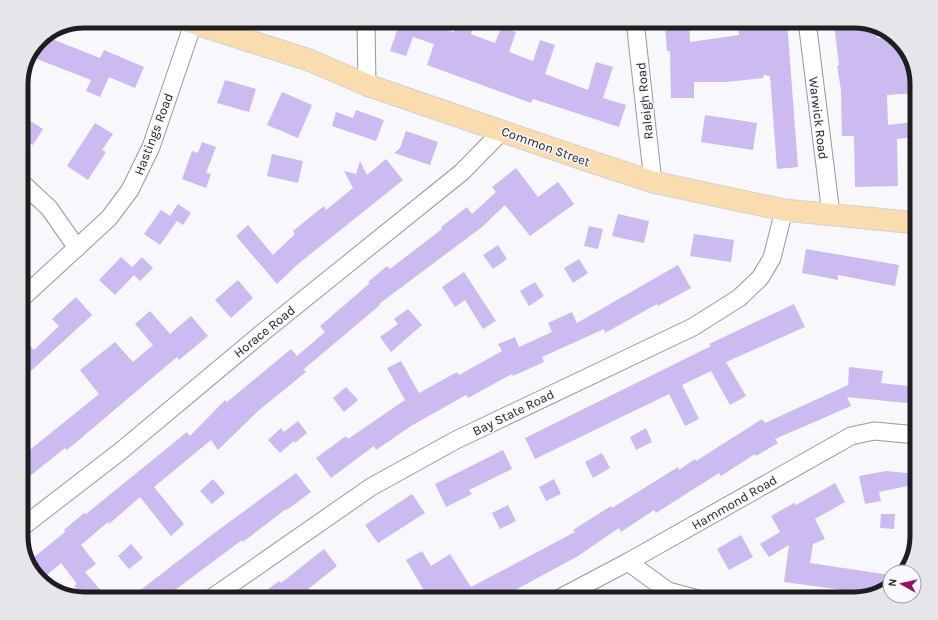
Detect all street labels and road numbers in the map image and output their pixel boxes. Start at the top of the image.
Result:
street label: Raleigh Road [633,62,656,140]
street label: Warwick Road [806,76,831,160]
street label: Hastings Road [131,91,176,177]
street label: Common Street [500,123,592,169]
street label: Horace Road [231,302,298,361]
street label: Bay State Road [470,386,556,439]
street label: Hammond Road [689,472,780,533]

